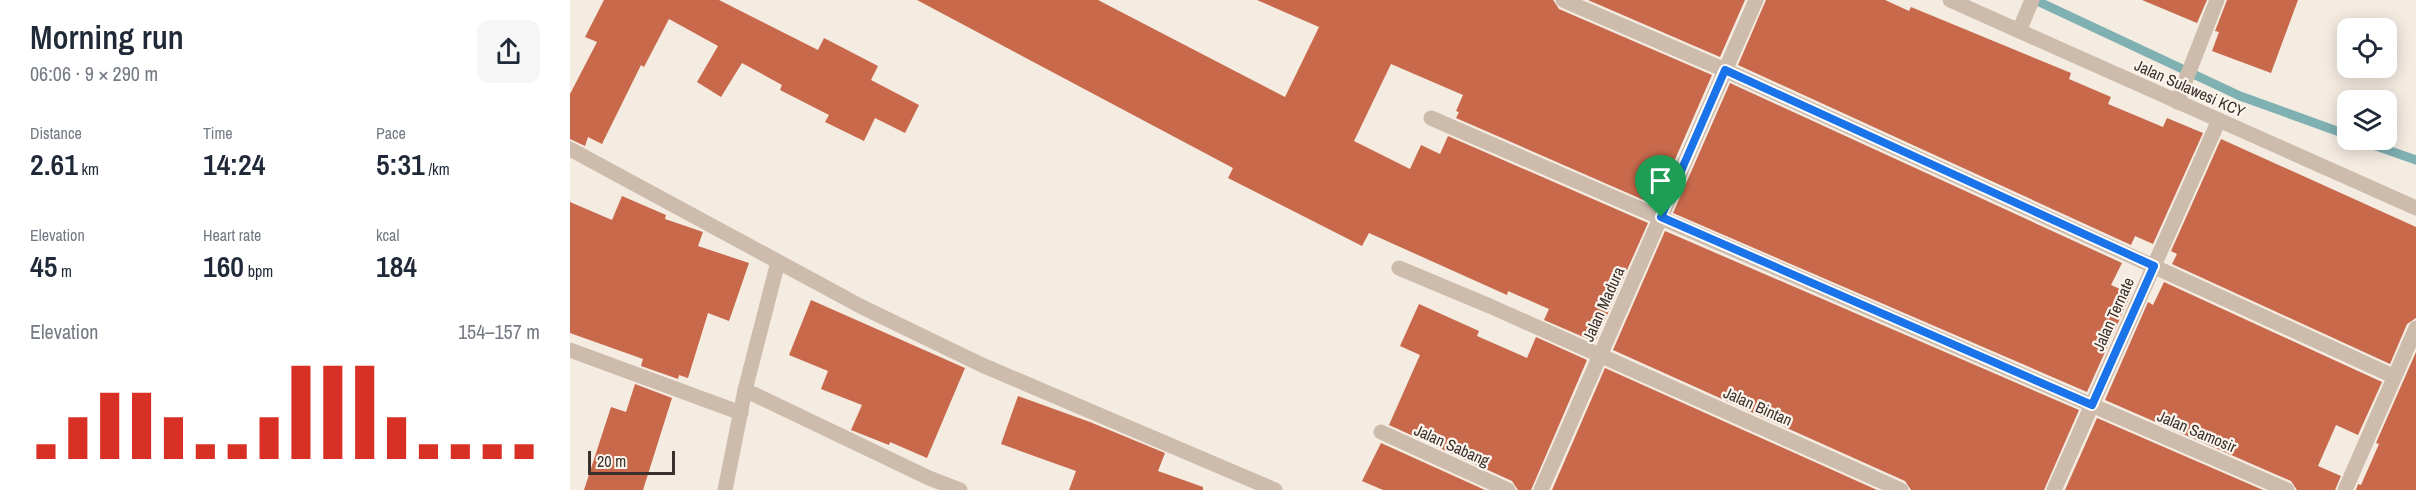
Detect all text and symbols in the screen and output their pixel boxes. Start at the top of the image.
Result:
text: Morning run [30,15,184,59]
map controls [2337,18,2397,150]
button: locate [2337,18,2397,78]
button: share [477,20,540,83]
street label: Jalan Sulawesi KCY [2131,54,2249,122]
text: 06:06 · 9 × 290 m [30,60,158,87]
button: layers [2337,90,2397,150]
text: Distance [30,122,82,144]
text: Time [203,122,233,144]
text: Pace [376,122,406,144]
text: 2.61 [30,144,78,184]
text: 14:24 [203,144,265,184]
text: 5:31 [376,144,425,184]
pin [1635,155,1686,217]
text: km [78,158,99,180]
text: /km [425,158,450,180]
icon: arrive [1644,164,1677,197]
text: Elevation [30,224,85,246]
text: Heart rate [203,224,261,246]
text: kcal [376,224,399,246]
text: 45 [30,246,57,286]
text: 160 [203,246,244,286]
text: 184 [376,246,417,286]
text: m [57,260,72,282]
text: bpm [244,260,273,282]
street label: Jalan Madura [1577,263,1629,345]
street label: Jalan Ternate [2087,274,2139,354]
text: Elevation [30,318,98,345]
text: 154–157 m [458,318,540,345]
street label: Jalan Bintan [1720,381,1796,431]
street label: Jalan Samosir [2154,404,2240,458]
street label: Jalan Sabang [1411,419,1494,472]
scale bar [588,448,675,476]
text: 20 m [597,450,626,472]

